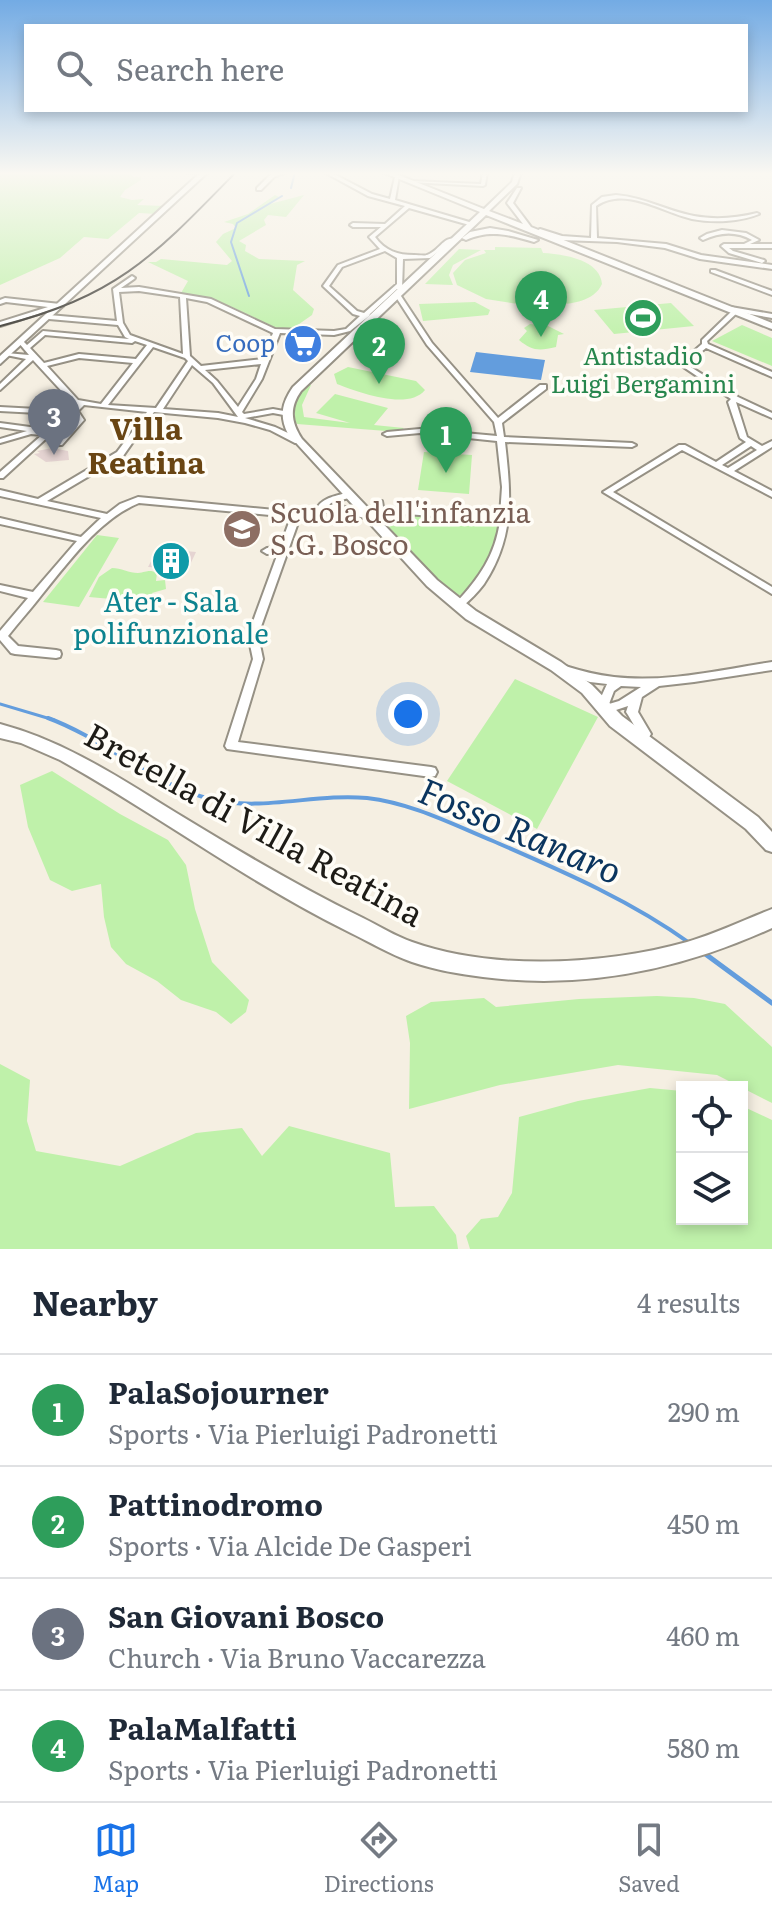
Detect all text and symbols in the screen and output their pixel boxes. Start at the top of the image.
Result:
search box [24,24,748,112]
icon: search [52,46,96,90]
text: Search here [116,46,284,90]
pin: 4 [515,271,567,337]
sports icon: Antistadio Luigi Bergamini [622,297,664,339]
pin: 2 [353,318,405,384]
supermarket icon: Coop [282,323,324,365]
place label: Coop [216,324,275,359]
place label: Antistadio Luigi Bergamini [551,337,735,400]
pin: 3 [28,389,80,455]
district label: Villa Reatina [87,405,205,483]
pin: 1 [420,407,472,473]
place label: Scuola dell'infanzia S.G. Bosco [270,490,531,564]
school or university icon: Scuola dell'infanzia S.G. Bosco [221,508,263,550]
building icon: Ater - Sala polifunzionale [150,540,192,582]
place label: Ater - Sala polifunzionale [73,579,269,653]
your location [388,694,428,734]
street label: Bretella di Villa Reatina [77,708,435,937]
water label: Fosso Ranaro [411,762,631,895]
map controls [676,1081,748,1225]
button: locate [676,1081,748,1153]
button: layers [676,1153,748,1225]
text: Nearby [32,1276,158,1326]
text: 4 results [637,1282,740,1321]
text: PalaSojourner [108,1369,329,1413]
text: 1 [53,1391,63,1430]
text: 290 m [668,1391,740,1430]
text: Sports · Via Pierluigi Padronetti [108,1413,498,1452]
text: Pattinodromo [108,1481,323,1525]
text: 2 [51,1503,65,1542]
text: 450 m [667,1503,740,1542]
text: Sports · Via Alcide De Gasperi [108,1525,472,1564]
text: San Giovani Bosco [108,1593,384,1637]
text: 3 [51,1615,65,1654]
text: 460 m [666,1615,740,1654]
text: Church · Via Bruno Vaccarezza [108,1637,486,1676]
text: PalaMalfatti [108,1705,297,1749]
text: 4 [50,1727,66,1766]
text: 580 m [667,1727,740,1766]
text: Sports · Via Pierluigi Padronetti [108,1749,498,1788]
tab: Map [92,1818,139,1899]
tab: Directions [324,1818,434,1899]
tab: Saved [618,1818,680,1899]

